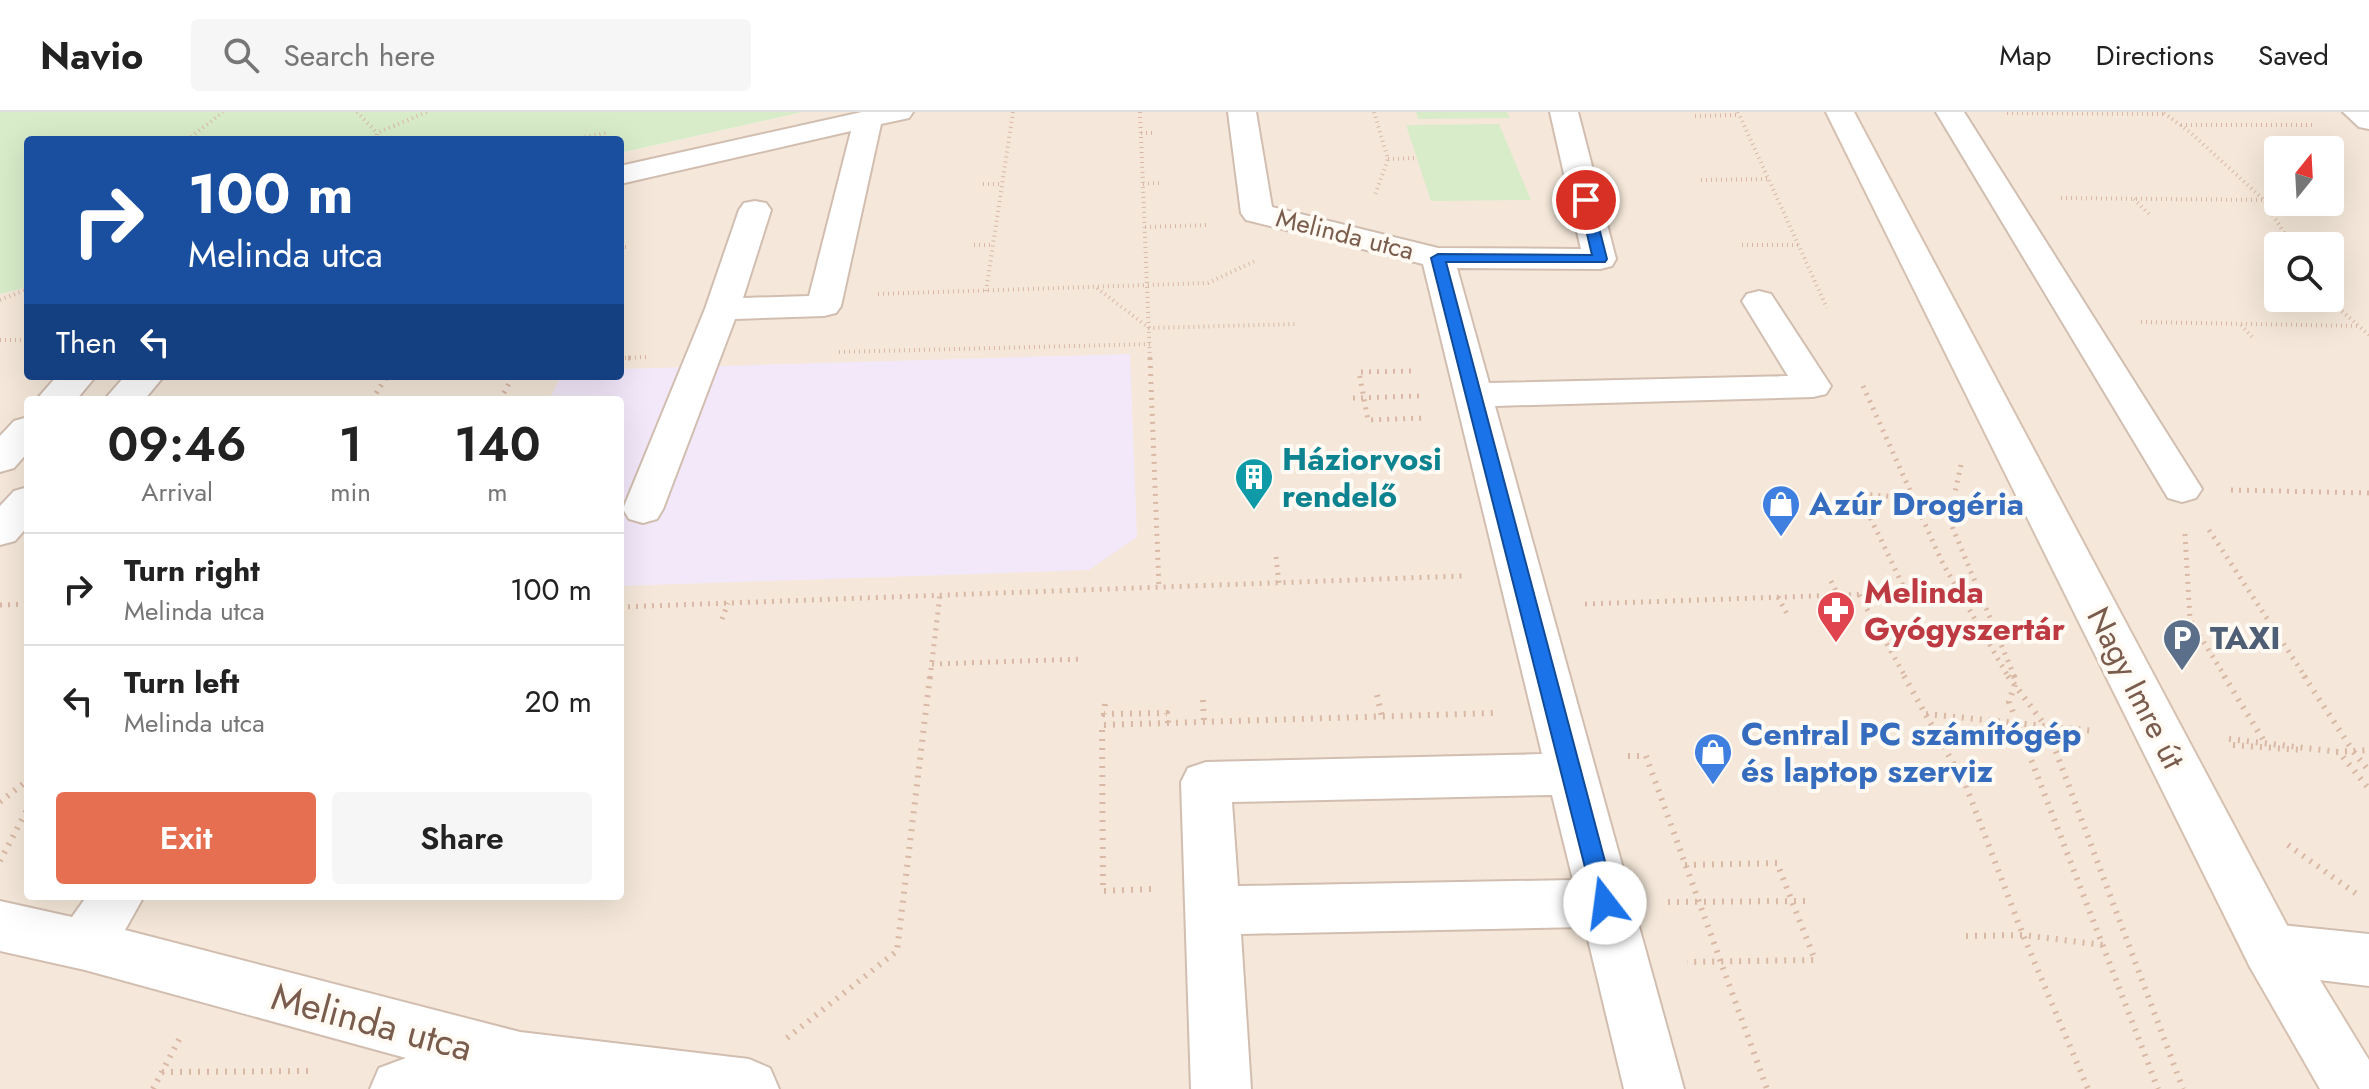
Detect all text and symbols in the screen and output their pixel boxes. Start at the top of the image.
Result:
search box [191,19,751,91]
text: Navio [40,28,143,83]
icon: search [219,33,263,77]
text: Search here [283,34,435,77]
text: Map [1999,35,2051,76]
text: Directions [2095,35,2214,76]
text: Saved [2258,35,2329,76]
north arrow [2264,136,2344,216]
map controls [2264,136,2344,312]
text: 100 m [188,153,353,234]
pin [1552,166,1620,234]
icon: right [56,168,160,272]
icon: arrive [1564,178,1608,222]
street label: Melinda utca [1272,199,1418,269]
text: Melinda utca [188,228,383,280]
button: search [2264,232,2344,312]
icon: left [133,320,177,364]
text: Then [56,321,117,364]
text: 09:46 [107,410,247,479]
text: 1 [339,410,362,479]
text: 140 [454,410,541,479]
place label: Háziorvosi rendelő [1282,436,1442,519]
building icon: Háziorvosi rendelő [1233,456,1275,511]
text: Arrival [141,473,213,511]
text: min [330,473,371,511]
text: m [487,473,508,511]
place label: Azúr Drogéria [1808,481,2024,527]
shop icon: Azúr Drogéria [1760,483,1802,538]
text: Turn right [124,549,260,592]
icon: right [56,567,100,611]
text: 100 m [510,568,592,611]
place label: Melinda Gyógyszertár [1864,569,2065,652]
pharmacy icon: Melinda Gyógyszertár [1815,589,1857,644]
text: Melinda utca [124,592,265,630]
street label: Nagy Imre út [2076,599,2197,777]
place label: TAXI [2210,615,2280,661]
parking icon: TAXI [2161,617,2203,672]
text: Turn left [124,661,239,704]
icon: left [56,679,100,723]
text: 20 m [525,680,592,723]
text: Melinda utca [124,704,265,742]
place label: Central PC számítógép és laptop szerviz [1741,711,2081,794]
shop icon: Central PC számítógép és laptop szerviz [1692,731,1734,786]
button: Exit [56,792,316,884]
button: Share [332,792,592,884]
position arrow [1563,861,1647,945]
street label: Melinda utca [266,968,479,1075]

